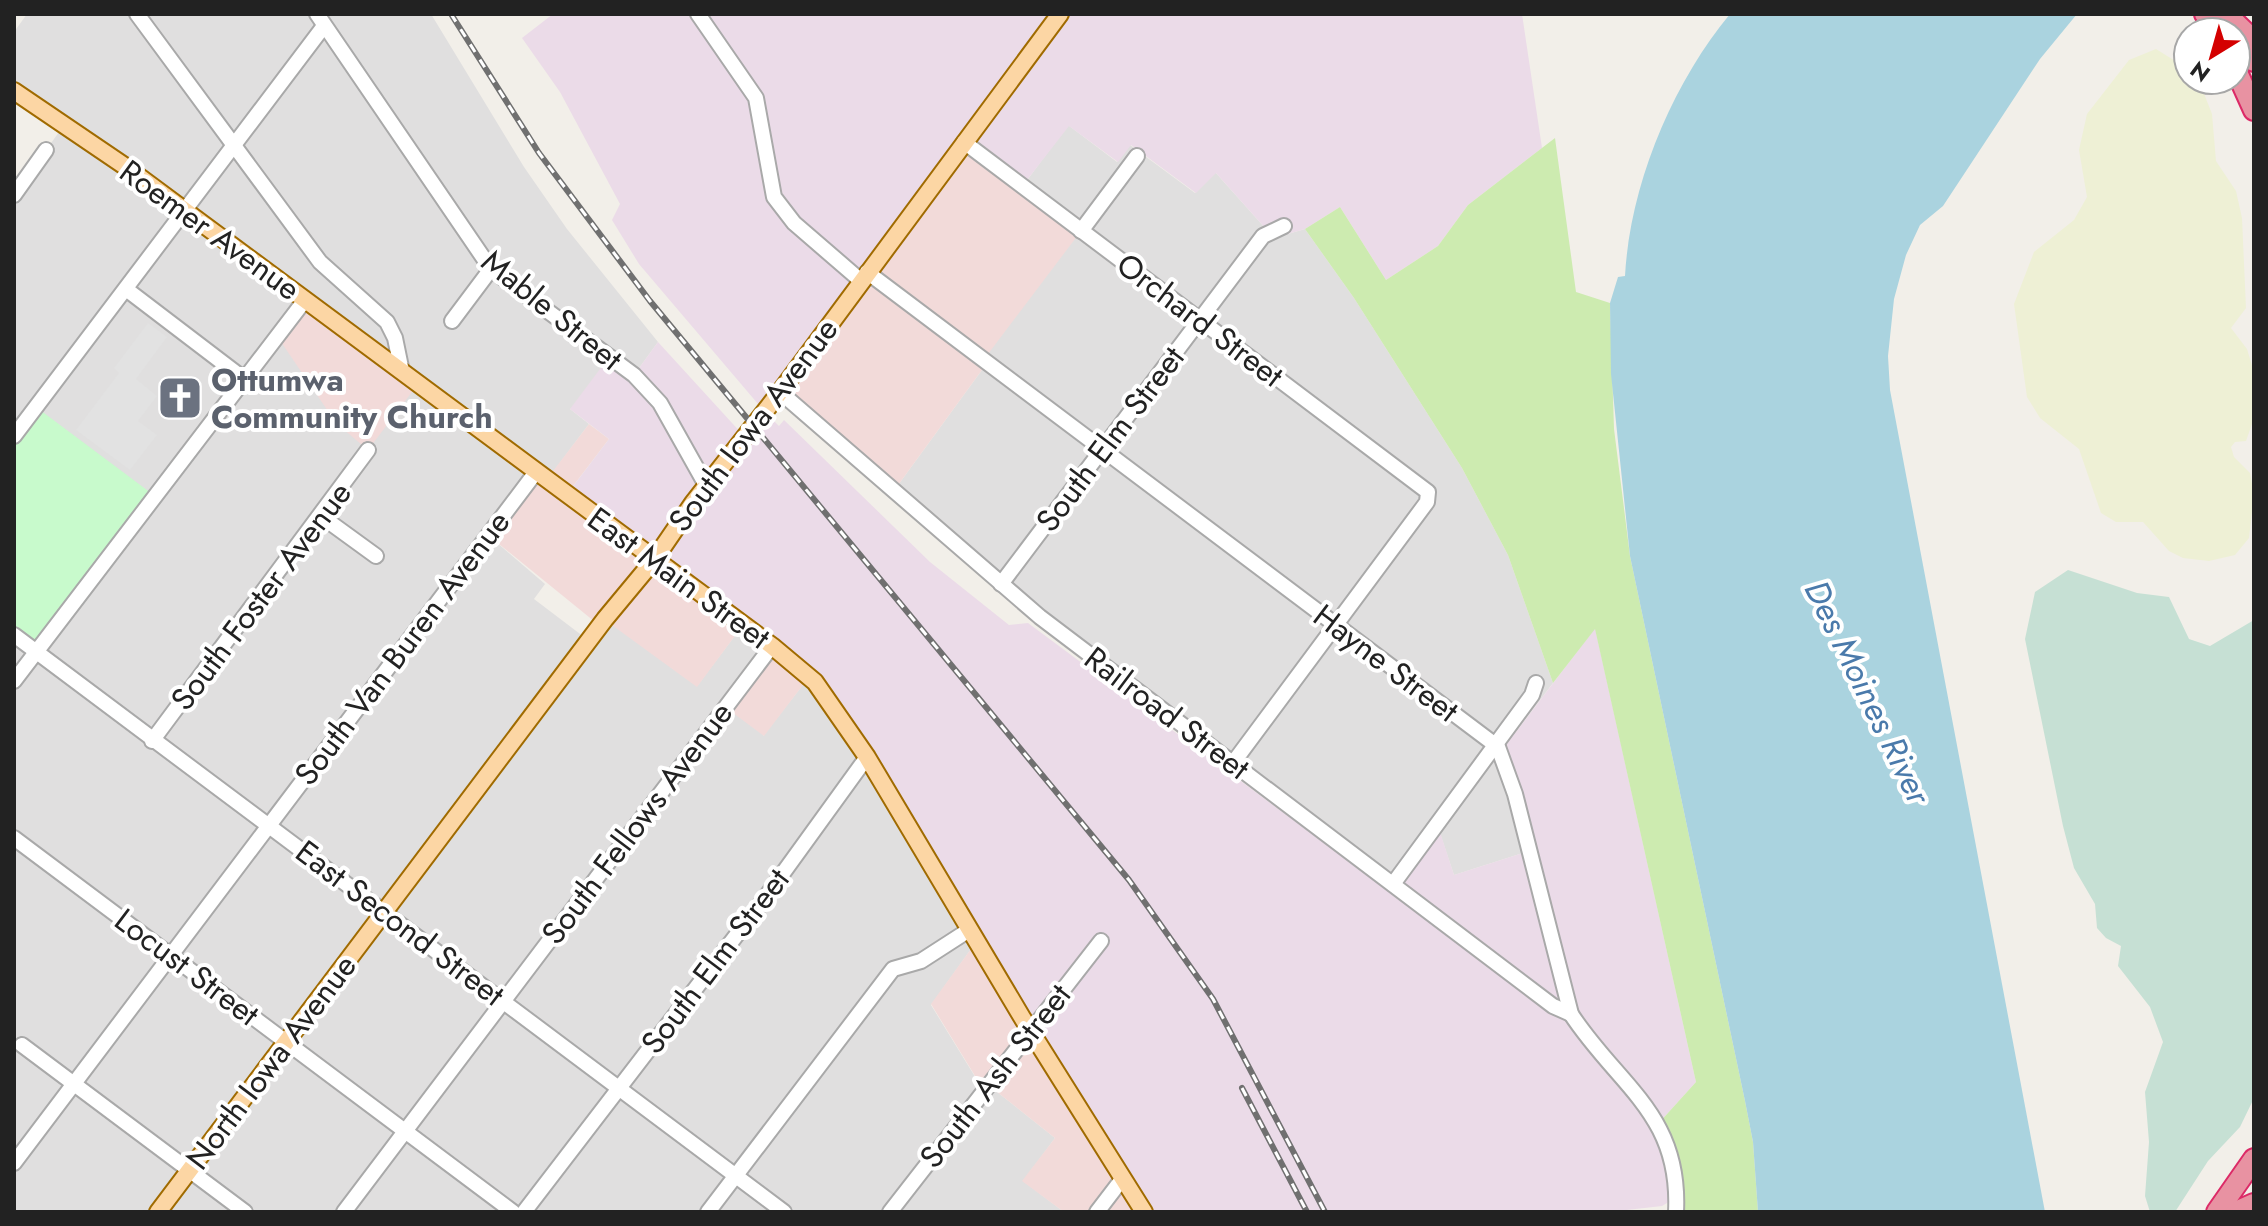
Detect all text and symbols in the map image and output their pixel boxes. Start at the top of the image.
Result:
north arrow [2172,16,2252,96]
text: N [2183,54,2217,90]
street label: Roemer Avenue [110,149,310,311]
street label: Mable Street [472,239,633,381]
street label: Orchard Street [1107,242,1293,398]
street label: South Iowa Avenue [657,308,849,542]
street label: South Elm Street [1025,336,1195,541]
place label: Ottumwa Community Church [211,357,493,440]
church icon: Ottumwa Community Church [156,374,204,422]
street label: South Foster Avenue [160,472,362,720]
street label: East Main Street [578,496,780,660]
street label: South Van Buren Avenue [283,501,521,795]
water label: Des Moines River [1792,572,1944,814]
street label: Hayne Street [1304,593,1469,733]
street label: Railroad Street [1075,635,1260,791]
street label: South Fellows Avenue [530,692,744,954]
street label: East Second Street [286,829,514,1017]
street label: South Elm Street [630,858,800,1063]
street label: Locust Street [105,897,269,1037]
street label: North Iowa Avenue [175,945,367,1179]
street label: South Ash Street [908,974,1082,1178]

